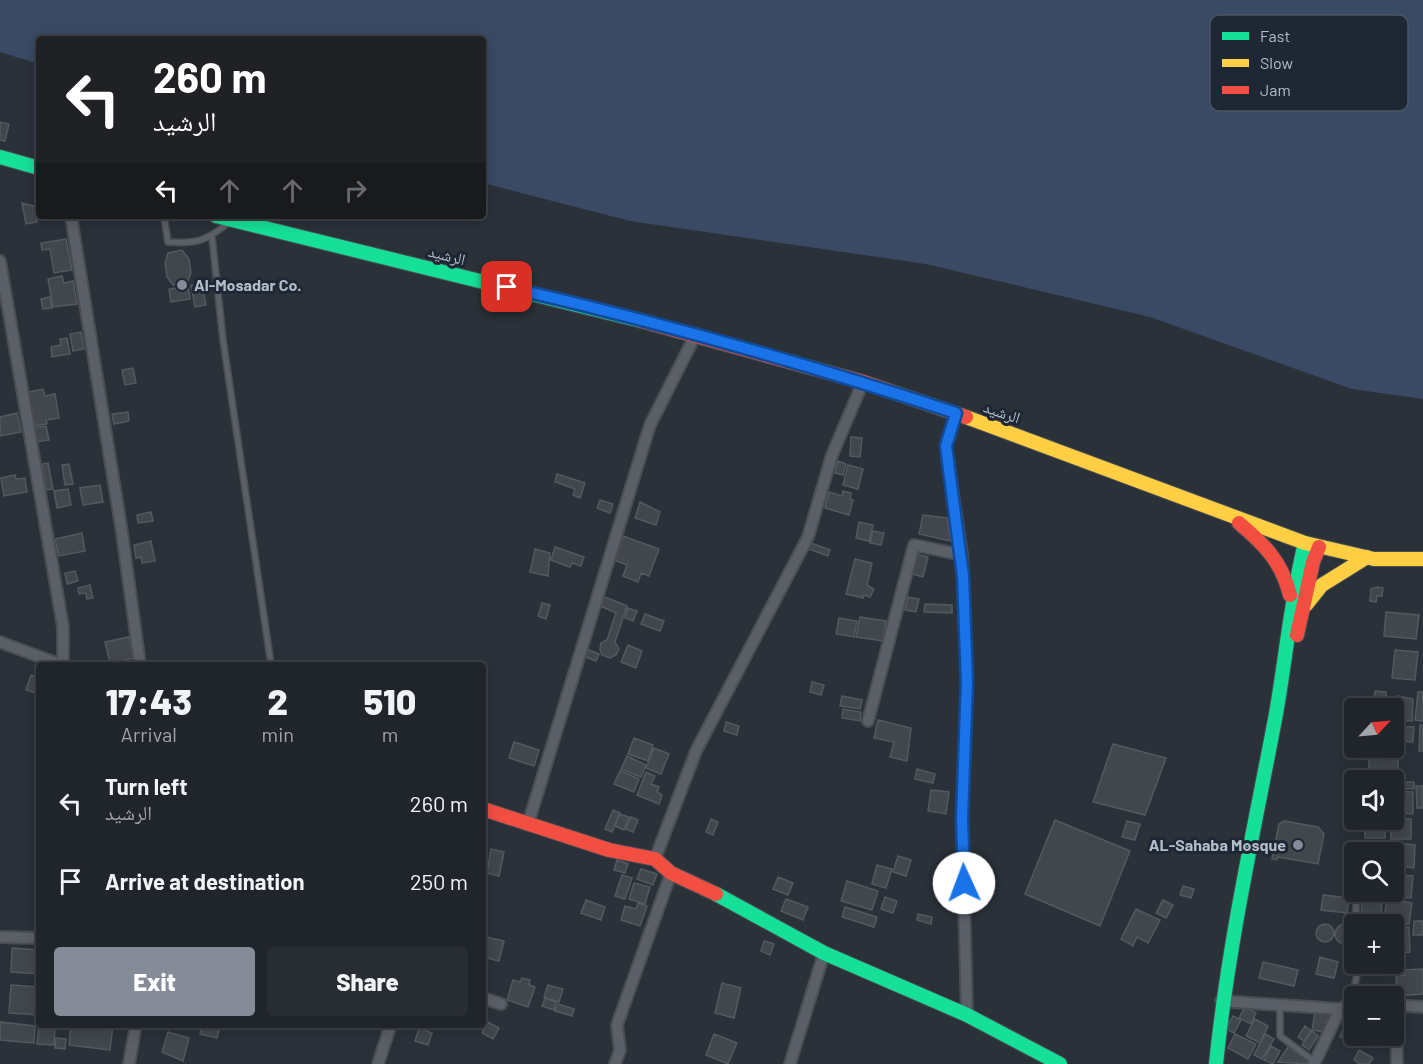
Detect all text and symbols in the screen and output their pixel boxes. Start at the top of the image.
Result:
legend [1210,15,1408,111]
text: Fast [1260,26,1290,45]
text: 260 m [153,51,266,101]
text: Slow [1260,53,1293,72]
icon: left [54,60,132,138]
text: Jam [1260,80,1291,99]
text: الرشيد [153,104,216,136]
icon: left [150,174,183,207]
icon: ahead [213,174,246,207]
icon: ahead [276,174,309,207]
icon: right [339,174,372,207]
street label: الرشيد [426,241,468,269]
pin [481,261,532,312]
icon: arrive [490,270,523,303]
place label: Al-Mosadar Co. [194,275,302,294]
marker: Al-Mosadar Co. [175,278,189,292]
street label: الرشيد [981,396,1023,428]
text: 17:43 [106,679,192,722]
text: 2 [268,679,288,722]
text: 510 [364,679,416,722]
north arrow [1344,698,1404,758]
map controls [1344,698,1404,1046]
text: Arrival [121,722,177,746]
text: min [262,722,294,746]
text: m [382,722,398,746]
button: sound [1344,770,1404,830]
text: Turn left [105,773,188,799]
icon: left [54,787,87,820]
text: 260 m [410,790,468,816]
text: الرشيد [105,800,152,824]
place label: AL-Sahaba Mosque [1149,835,1286,854]
marker: AL-Sahaba Mosque [1291,838,1305,852]
button: search [1344,842,1404,902]
position arrow [932,851,996,915]
icon: arrive [54,865,87,898]
text: Arrive at destination [105,868,304,894]
text: 250 m [410,868,468,894]
button: + [1344,914,1404,974]
button: Exit [54,947,255,1016]
button: Share [267,947,468,1016]
button: − [1344,986,1404,1046]

